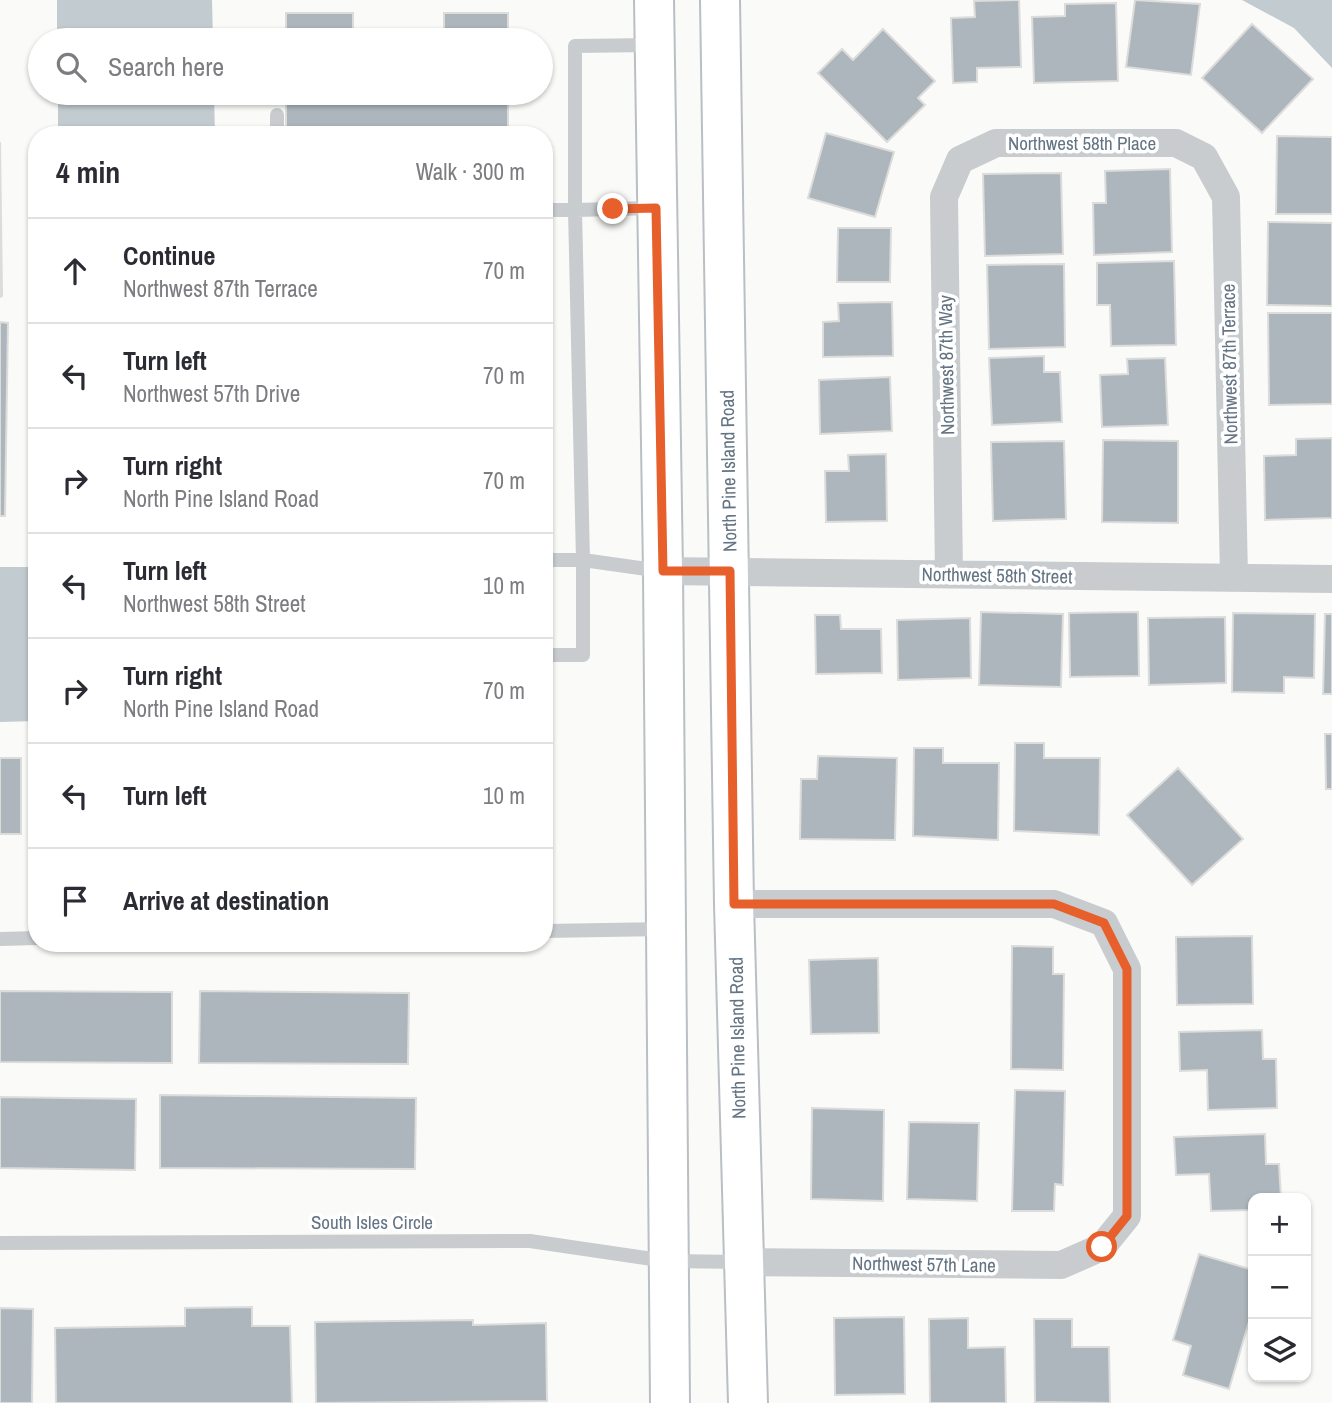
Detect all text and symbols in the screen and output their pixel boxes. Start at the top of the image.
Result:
search box [28,28,553,105]
icon: search [52,48,90,86]
text: Search here [108,49,224,84]
street label: Northwest 58th Place [1008,130,1156,156]
text: 4 min [56,152,120,192]
text: Walk · 300 m [416,156,525,187]
route end [597,193,628,224]
text: Continue [123,238,215,273]
icon: ahead [56,252,94,290]
text: 70 m [483,255,525,286]
text: Northwest 87th Terrace [123,273,318,304]
street label: Northwest 87th Terrace [1215,283,1243,445]
street label: Northwest 87th Way [932,295,960,435]
text: Turn left [123,343,207,378]
icon: left [56,357,94,395]
text: 70 m [483,360,525,391]
text: Northwest 57th Drive [123,378,300,409]
street label: North Pine Island Road [714,390,742,552]
text: Turn right [123,448,222,483]
icon: right [56,462,94,500]
text: 70 m [483,465,525,496]
text: North Pine Island Road [123,483,319,514]
text: Turn left [123,553,207,588]
street label: Northwest 58th Street [921,561,1073,589]
icon: left [56,567,94,605]
text: 10 m [483,570,525,601]
text: Northwest 58th Street [123,588,305,619]
text: Turn right [123,658,222,693]
icon: right [56,672,94,710]
text: 70 m [483,675,525,706]
text: North Pine Island Road [123,693,319,724]
icon: left [56,777,94,815]
text: Turn left [123,778,207,813]
text: 10 m [483,780,525,811]
icon: arrive [56,882,94,920]
text: Arrive at destination [123,883,329,918]
street label: North Pine Island Road [723,957,751,1119]
map controls [1248,1193,1311,1382]
button: + [1248,1193,1311,1256]
street label: South Isles Circle [311,1209,433,1235]
route start [1086,1231,1117,1262]
street label: Northwest 57th Lane [852,1250,996,1278]
button: − [1248,1256,1311,1319]
button: layers [1248,1319,1311,1382]

